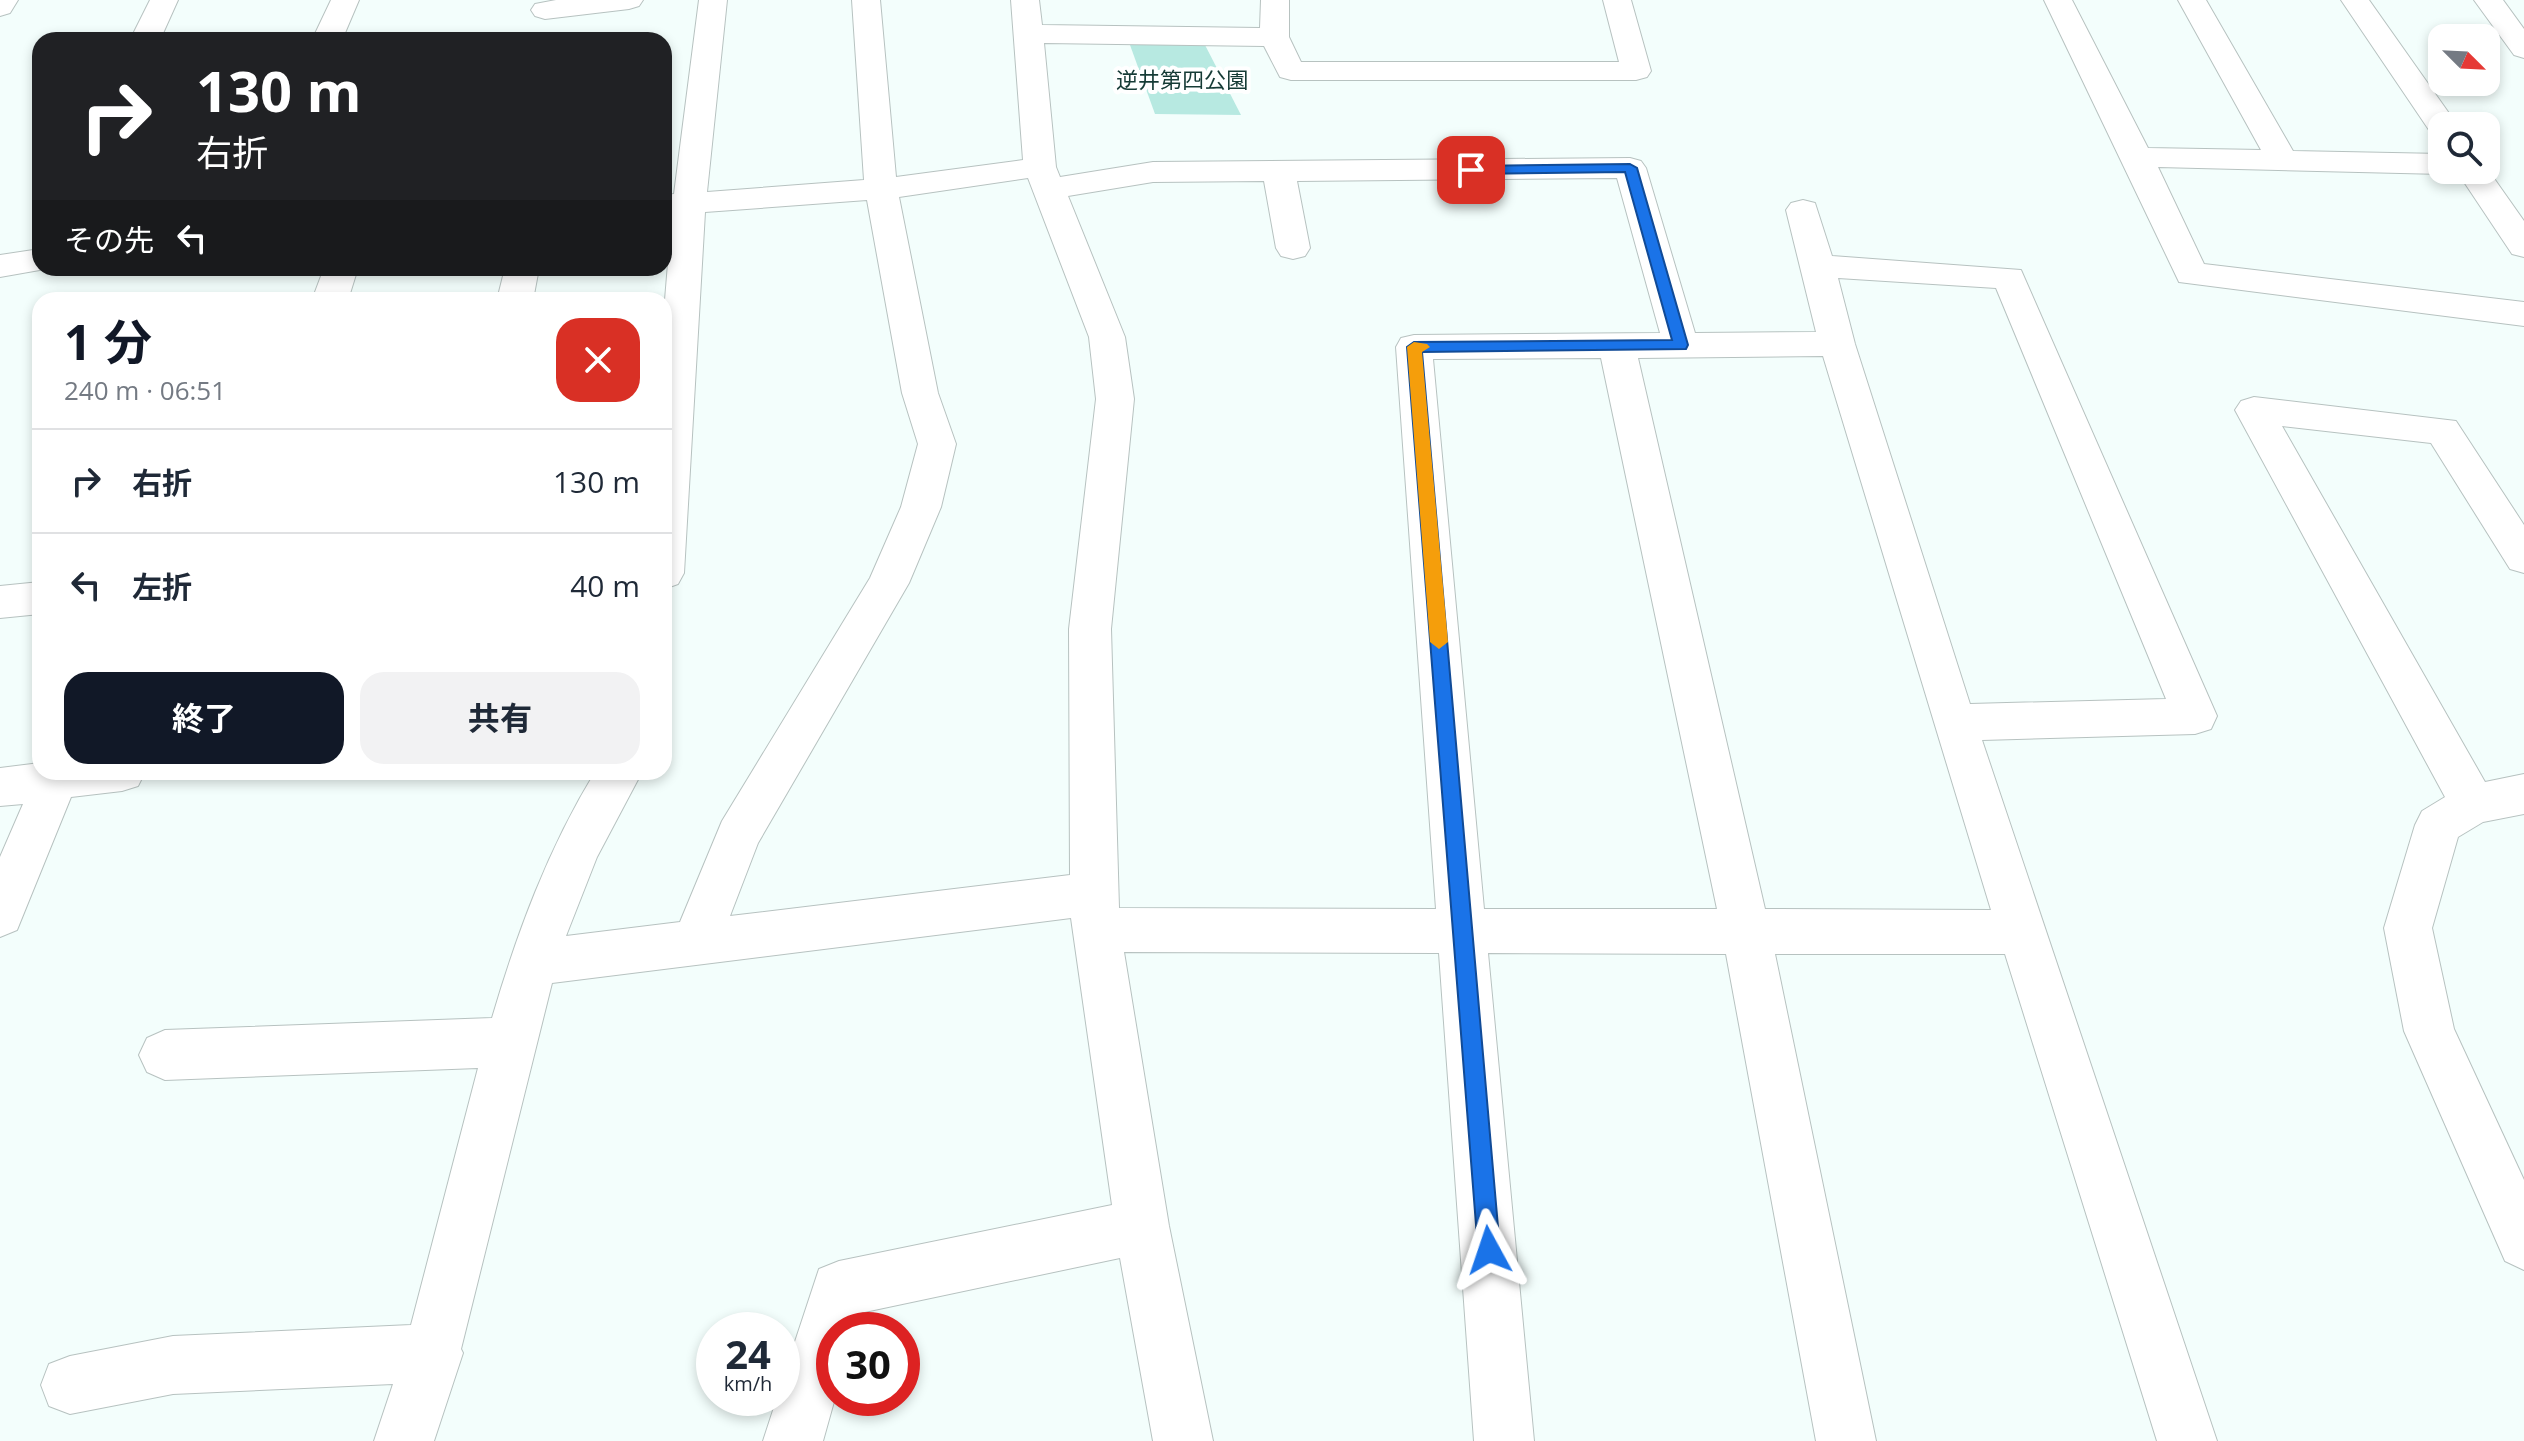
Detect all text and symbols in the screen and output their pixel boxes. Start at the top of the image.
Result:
north arrow [2428,24,2500,96]
map controls [2428,24,2500,184]
text: 130 m [196,52,362,128]
icon: right [64,64,168,168]
park label: 逆井第四公園 [1116,64,1248,94]
button: search [2428,112,2500,184]
text: 右折 [196,128,268,177]
pin [1437,136,1505,204]
icon: arrive [1449,148,1493,192]
icon: left [170,216,214,260]
text: その先 [64,219,154,260]
text: 1 分 [64,309,152,374]
button: close [556,318,640,402]
text: 240 m · 06:51 [64,372,226,408]
icon: right [64,459,108,503]
text: 130 m [553,461,640,502]
text: 右折 [132,462,192,503]
icon: left [64,563,108,607]
text: 40 m [570,565,640,606]
text: 左折 [132,566,192,607]
button: 終了 [64,672,344,764]
button: 共有 [360,672,640,764]
position arrow [1447,1208,1531,1292]
speed limit sign: 30 [816,1312,920,1416]
text: 24 [725,1326,771,1381]
text: km/h [724,1370,772,1397]

